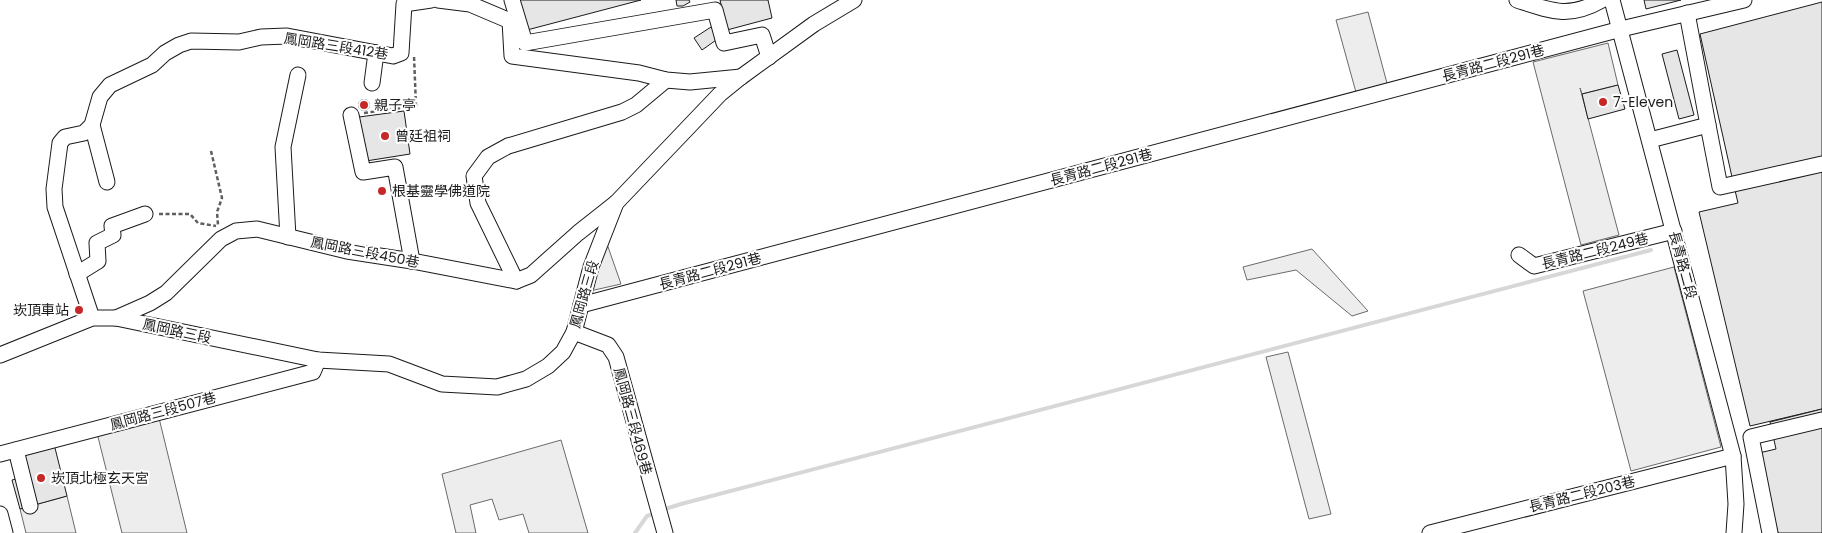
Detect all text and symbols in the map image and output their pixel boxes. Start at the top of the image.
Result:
street label: 鳳岡路三段412巷 [282,28,390,64]
street label: 長青路二段291巷 [1440,40,1546,86]
place label: 7-Eleven [1613,92,1673,112]
place label: 親子亭 [374,95,416,115]
marker: 7-Eleven [1597,96,1609,108]
marker: 親子亭 [358,99,370,111]
place label: 曾廷祖祠 [395,126,451,146]
marker: 曾廷祖祠 [379,130,391,142]
street label: 長青路二段291巷 [1048,144,1154,190]
place label: 根基靈學佛道院 [392,181,490,201]
marker: 根基靈學佛道院 [376,185,388,197]
street label: 長青路二段249巷 [1539,228,1651,274]
street label: 長青路二段 [1664,229,1702,301]
street label: 鳳岡路三段450巷 [309,232,421,272]
street label: 長青路二段291巷 [657,248,763,294]
street label: 鳳岡路三段 [565,258,603,330]
place label: 崁頂車站 [13,300,69,320]
marker: 崁頂車站 [73,304,85,316]
street label: 鳳岡路三段 [141,314,213,348]
street label: 鳳岡路三段469巷 [609,365,657,477]
street label: 鳳岡路三段507巷 [108,387,218,435]
place label: 崁頂北極玄天宮 [51,468,149,488]
street label: 長青路二段203巷 [1527,471,1637,517]
marker: 崁頂北極玄天宮 [35,472,47,484]

